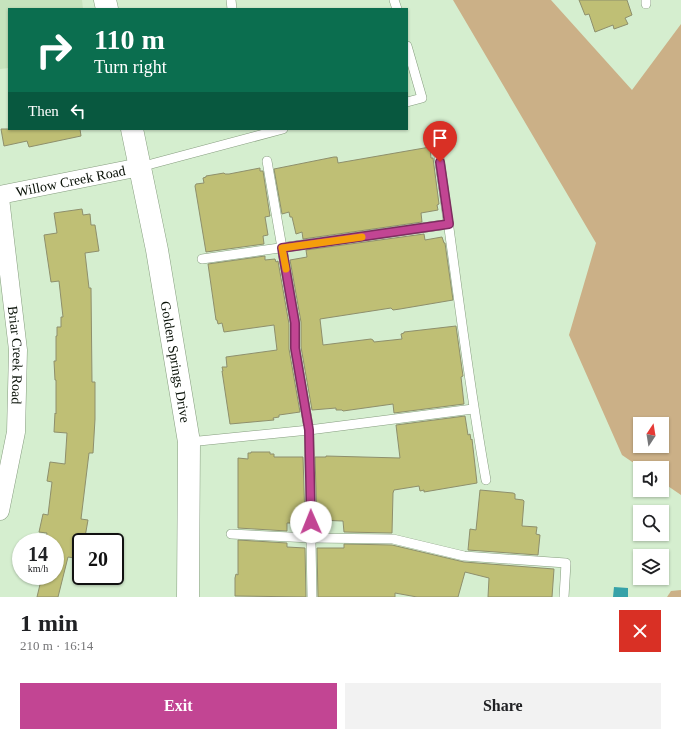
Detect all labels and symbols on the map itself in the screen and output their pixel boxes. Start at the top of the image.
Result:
pin [423,121,457,162]
street label: Willow Creek Road [14,163,127,199]
street label: Golden Springs Drive [158,300,193,424]
street label: Briar Creek Road [5,305,26,405]
north arrow [633,417,669,453]
position arrow [290,501,332,543]
speed limit sign: 20 [72,533,124,585]

